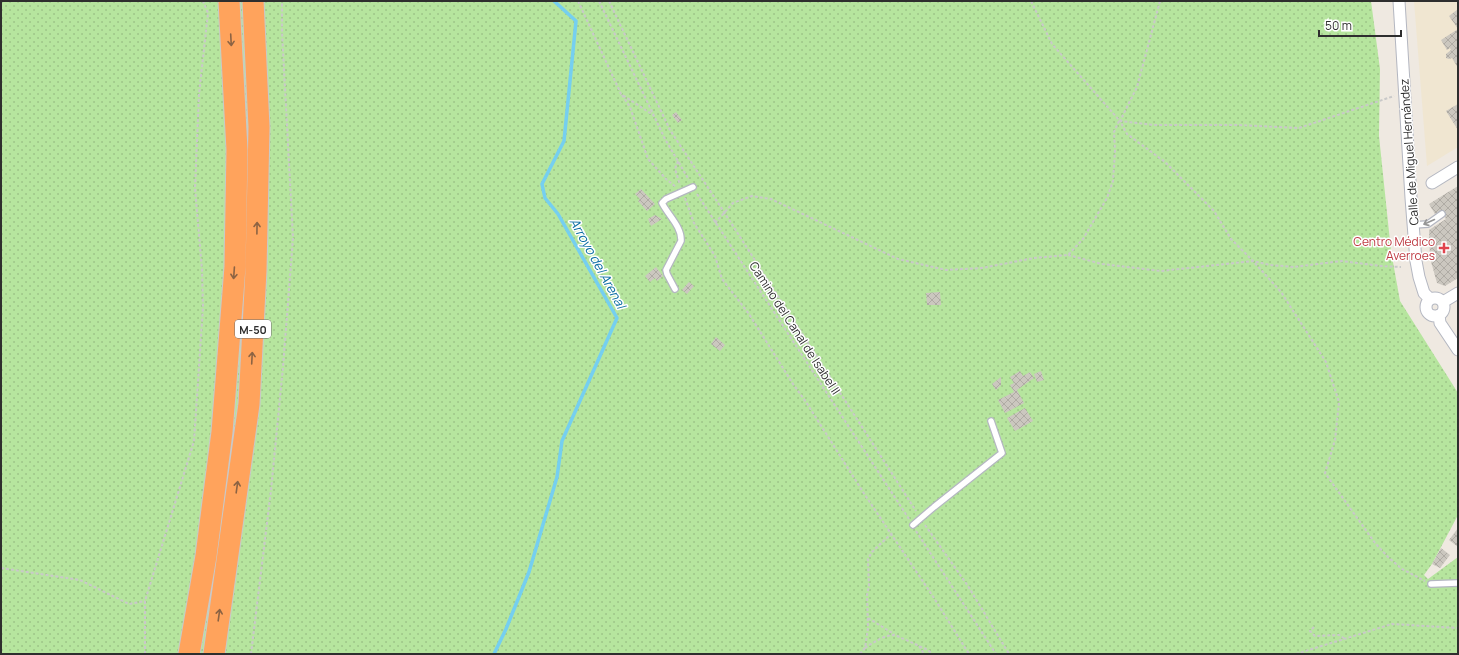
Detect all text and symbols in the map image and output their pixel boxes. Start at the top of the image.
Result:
scale bar [1319,12,1401,38]
text: 50 m [1325,17,1352,34]
one-way arrow [228,33,235,46]
street label: Calle de Miguel Hernández [1395,78,1423,226]
water label: Arroyo del Arenal [566,215,631,313]
one-way arrow [1423,218,1435,226]
one-way arrow [253,222,261,235]
place label: Centro Médico Averroes [1353,233,1435,264]
marker: Centro Médico Averroes [1438,242,1450,254]
street label: Camino del Canal de Isabel II [745,258,845,398]
one-way arrow [231,266,238,279]
road number: M-50 [235,320,271,338]
one-way arrow [248,352,255,365]
one-way arrow [233,481,241,494]
one-way arrow [215,609,223,622]

